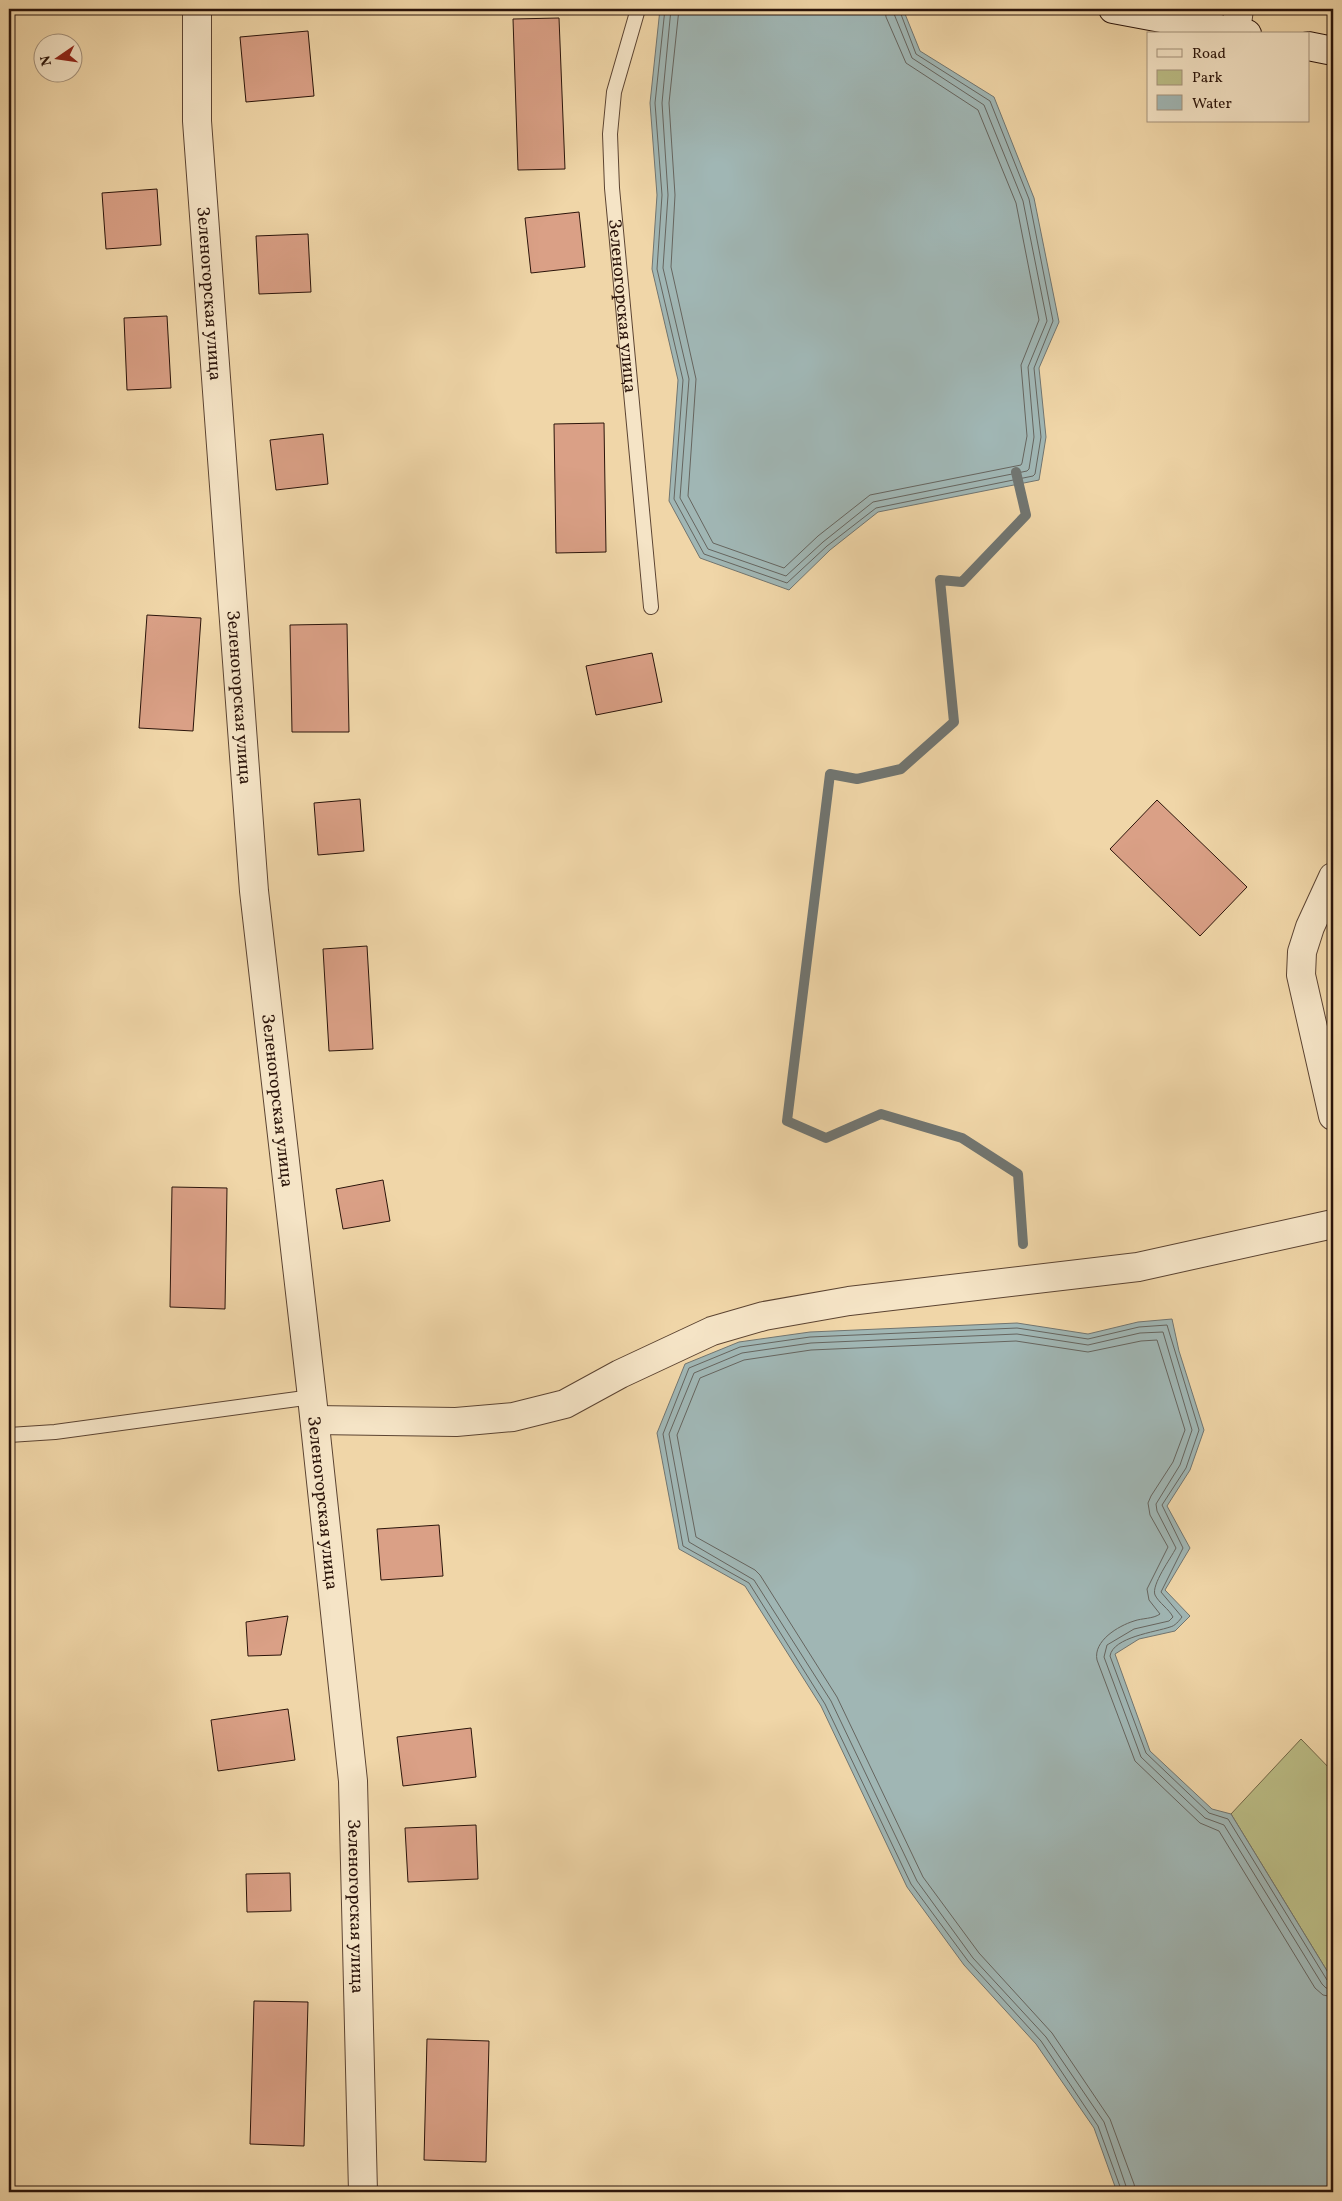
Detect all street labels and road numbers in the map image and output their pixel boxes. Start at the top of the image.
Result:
street label: Зеленогорская улица [189,206,227,382]
street label: Зеленогорская улица [601,218,642,394]
street label: Зеленогорская улица [219,610,257,786]
street label: Зеленогорская улица [254,1013,299,1189]
street label: Зеленогорская улица [300,1415,344,1591]
street label: Зеленогорская улица [340,1819,369,1994]

